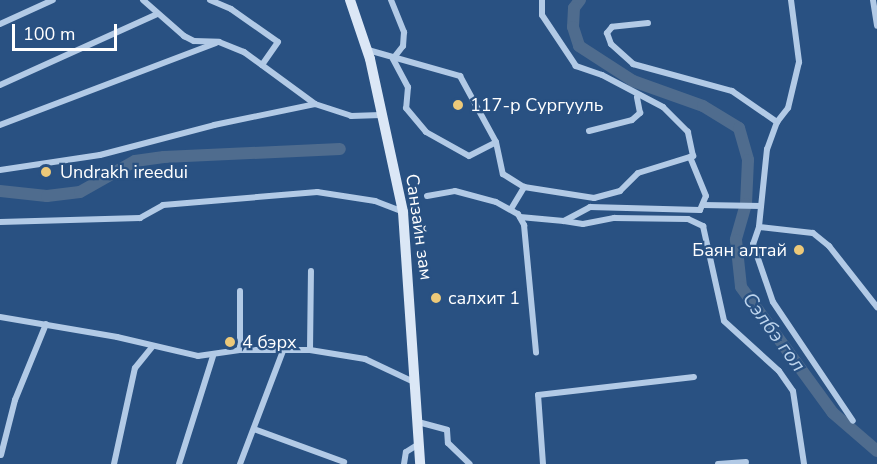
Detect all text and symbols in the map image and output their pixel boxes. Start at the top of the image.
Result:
scale bar [15,12,120,50]
text: 100 m [23,22,75,46]
place label: 117-р Сургууль [470,94,603,116]
marker: 117-р Сургууль [451,98,465,112]
place label: Undrakh ireedui [60,161,188,183]
marker: Undrakh ireedui [37,163,55,181]
street label: Санзайн зам [401,172,437,282]
place label: Баян алтай [692,239,787,261]
marker: Баян алтай [792,243,806,257]
place label: салхит 1 [448,287,520,309]
water label: Сэлбэ гол [737,288,811,376]
marker: салхит 1 [429,291,443,305]
place label: 4 бэрх [242,331,297,353]
marker: 4 бэрх [223,335,237,349]

